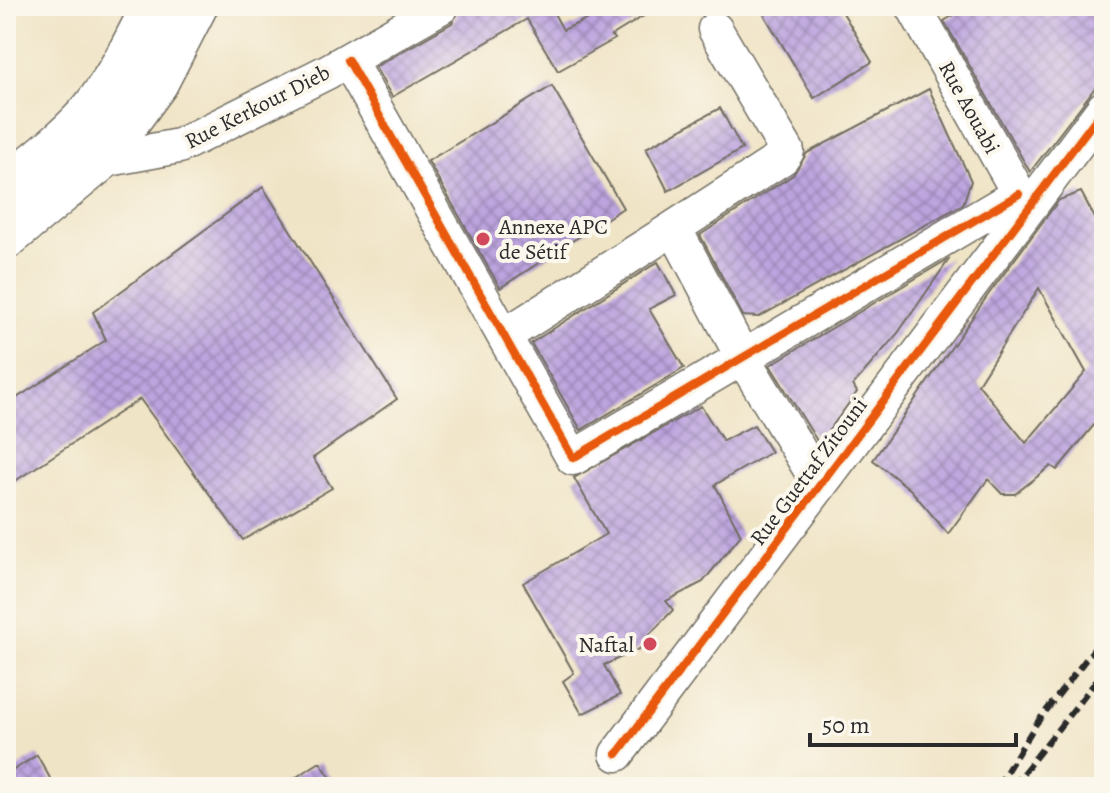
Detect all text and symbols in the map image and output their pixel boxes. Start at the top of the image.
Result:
street label: Rue Aouabi [931,56,1007,159]
street label: Rue Kerkour Dieb [180,57,335,156]
place label: Annexe APC de Sétif [498,212,608,267]
marker: Annexe APC de Sétif [474,230,492,248]
street label: Rue Guettaf Zitouni [743,391,874,552]
place label: Naftal [578,630,634,660]
marker: Naftal [641,635,659,653]
scale bar [810,697,1016,747]
text: 50 m [822,709,870,741]

